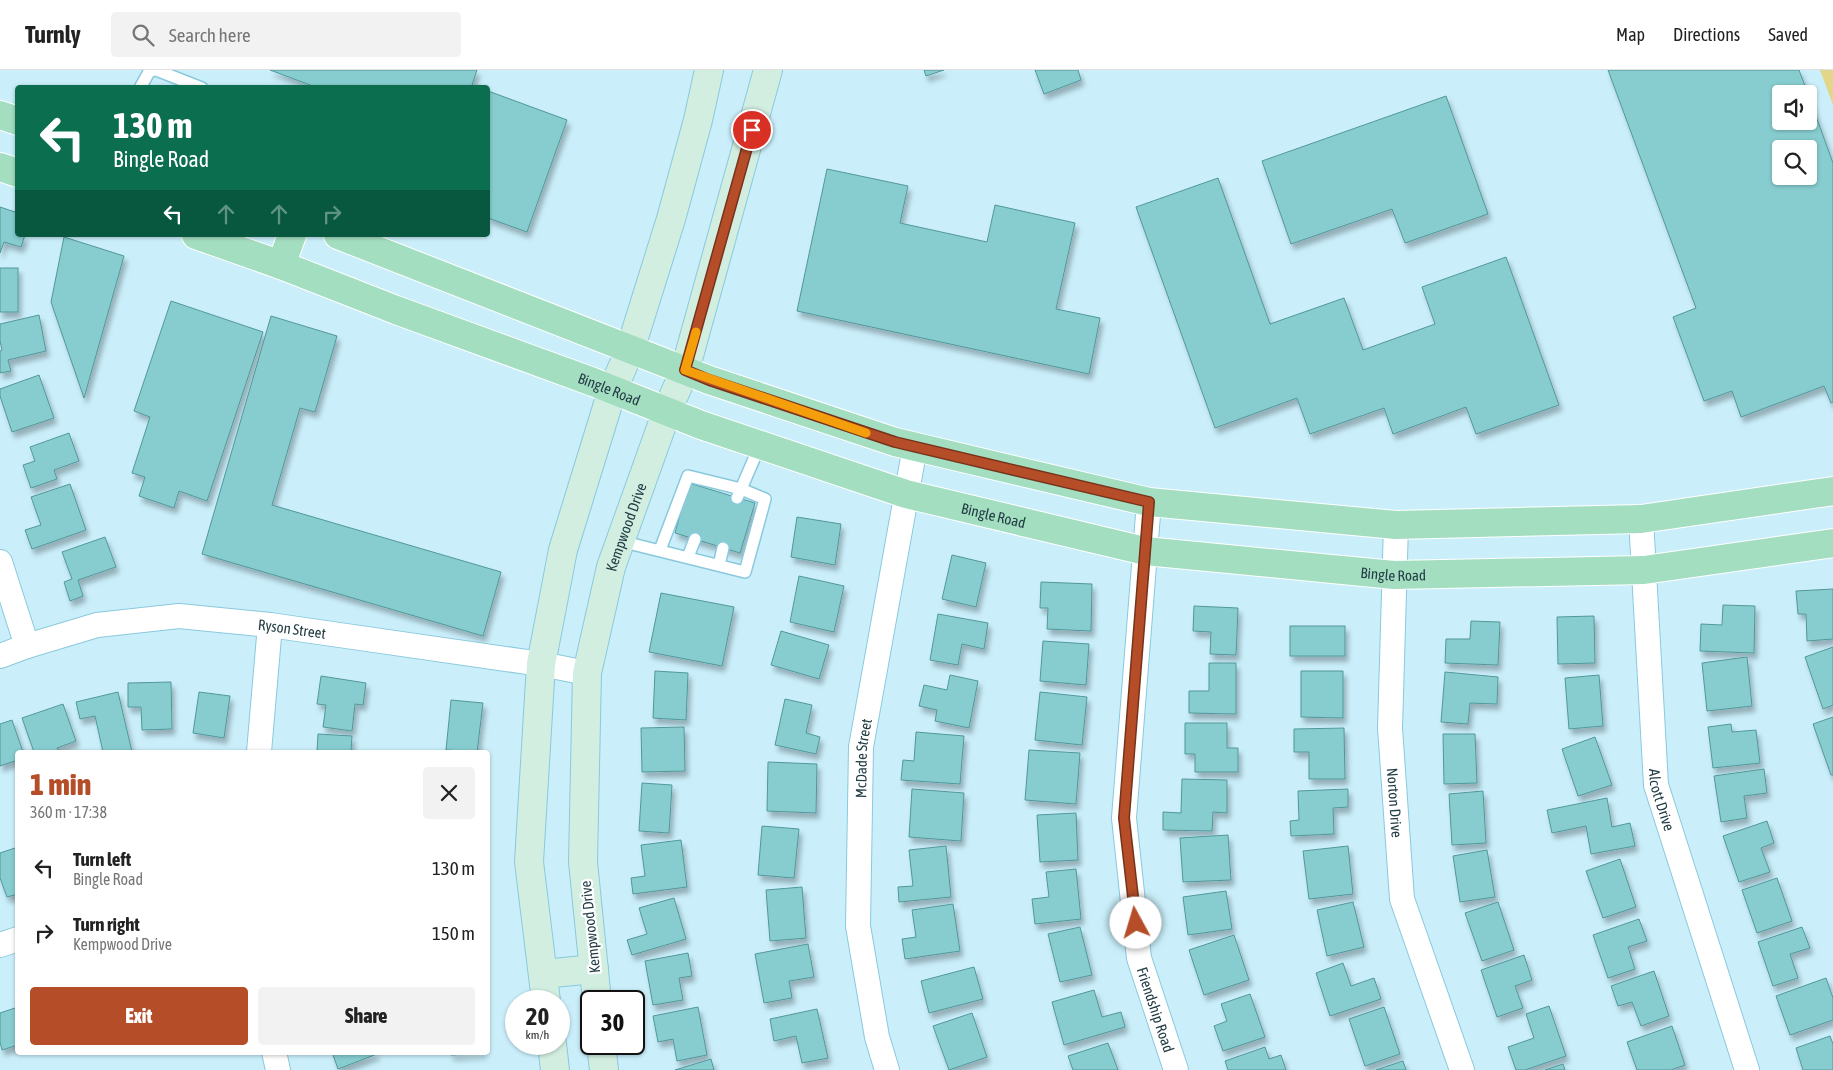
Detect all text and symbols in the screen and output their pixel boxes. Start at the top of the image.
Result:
search box [111,12,461,57]
text: Turnly [25,21,81,48]
icon: search [129,21,157,49]
text: Search here [169,24,251,46]
text: Map [1616,24,1645,45]
text: Directions [1673,24,1740,45]
text: Saved [1768,24,1808,45]
map controls [1772,85,1817,185]
button: sound [1772,85,1817,130]
icon: left [30,105,95,170]
text: 130 m [113,105,192,145]
pin [731,109,773,151]
icon: arrive [738,116,766,144]
button: search [1772,140,1817,185]
text: Bingle Road [113,146,209,172]
icon: left [159,200,187,228]
icon: ahead [212,200,240,228]
icon: ahead [265,200,293,228]
icon: right [318,200,346,228]
street label: Bingle Road [576,369,643,409]
street label: Kempwood Drive [602,480,649,573]
street label: Bingle Road [960,499,1028,531]
street label: Bingle Road [1360,563,1426,584]
street label: Ryson Street [257,615,327,641]
street label: McDade Street [852,717,874,798]
text: 1 min [30,767,91,801]
button: close [423,767,475,819]
street label: Norton Drive [1384,767,1406,838]
street label: Alcott Drive [1647,768,1679,833]
text: 360 m · 17:38 [30,803,107,821]
text: Turn left [73,848,131,870]
icon: left [30,854,58,882]
text: 130 m [432,857,475,879]
text: Bingle Road [73,870,143,888]
street label: Kempwood Drive [577,880,603,974]
position arrow [1109,896,1161,948]
text: Turn right [73,913,140,935]
icon: right [30,919,58,947]
text: 150 m [432,922,475,944]
text: Kempwood Drive [73,935,172,953]
street label: Friendship Road [1134,965,1178,1054]
button: Exit [30,987,248,1045]
button: Share [258,987,475,1045]
speed limit sign: 30 [580,990,645,1055]
text: 20 [526,1002,549,1030]
text: km/h [526,1028,549,1042]

